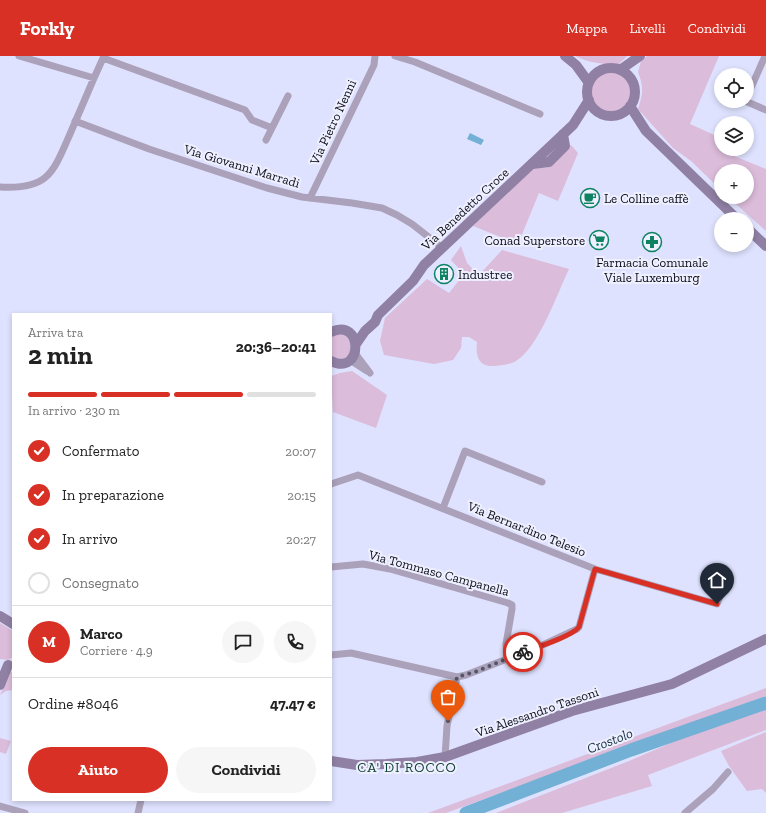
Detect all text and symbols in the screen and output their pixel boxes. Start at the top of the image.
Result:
text: Forkly [20,17,74,40]
text: Mappa [566,20,607,37]
text: Livelli [629,20,666,37]
text: Condividi [688,20,746,37]
map controls [714,68,754,252]
button: locate [714,68,754,108]
street label: Via Pietro Nenni [306,77,359,168]
button: layers [714,116,754,156]
street label: Via Giovanni Marradi [181,141,302,191]
button: + [714,164,754,204]
street label: Via Benedetto Croce [418,165,512,254]
cafe icon: Le Colline caffè [579,187,601,209]
place label: Le Colline caffè [604,191,689,206]
button: − [714,212,754,252]
supermarket icon: Conad Superstore [588,229,610,251]
pharmacy icon: Farmacia Comunale Viale Luxemburg [641,231,663,253]
place label: Conad Superstore [484,233,585,248]
place label: Farmacia Comunale Viale Luxemburg [596,255,708,285]
building icon: Industree [433,263,455,285]
place label: Industree [458,267,512,282]
text: Arriva tra [28,325,83,340]
text: 20:36–20:41 [236,338,316,356]
text: 2 min [28,339,93,371]
text: In arrivo · 230 m [28,403,120,418]
icon: check [28,440,50,462]
text: Confermato [62,442,139,460]
text: 20:07 [285,444,316,459]
icon: check [28,484,50,506]
text: In preparazione [62,486,164,504]
text: 20:15 [287,488,316,503]
street label: Via Bernardino Telesio [465,498,589,560]
icon: check [28,528,50,550]
text: In arrivo [62,530,118,548]
text: 20:27 [286,532,316,547]
street label: Via Tommaso Campanella [366,547,512,599]
pin [700,563,734,604]
icon: home [706,569,728,591]
text: Consegnato [62,574,139,592]
button: chat [222,621,264,663]
button: phone [274,621,316,663]
text: Marco [80,625,123,643]
courier [503,632,543,672]
text: M [42,633,56,651]
icon: bike [512,641,534,663]
text: Corriere · 4.9 [80,643,153,658]
pin [431,680,465,721]
street label: Via Alessandro Tassoni [473,684,601,740]
icon: bag [437,686,459,708]
text: Ordine #8046 [28,695,118,713]
text: 47.47 € [270,695,316,713]
water label: Crostolo [585,724,636,757]
button: Aiuto [28,747,168,793]
button: Condividi [176,747,316,793]
district label: CA' DI ROCCO [357,759,457,776]

